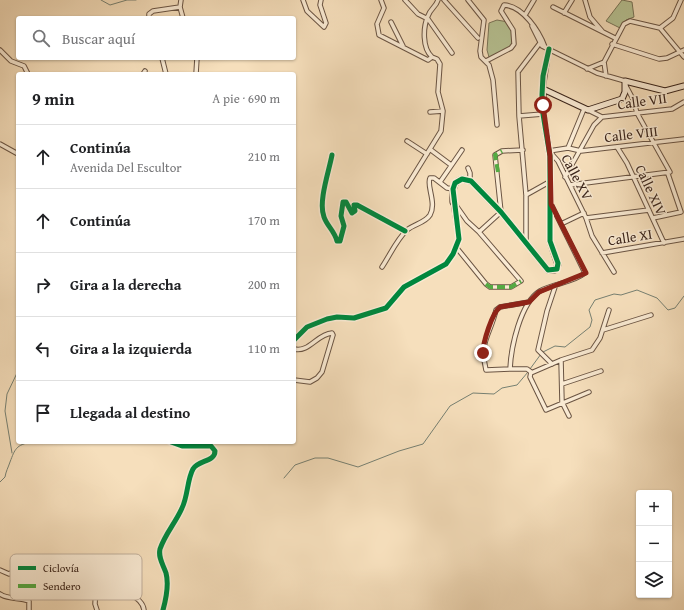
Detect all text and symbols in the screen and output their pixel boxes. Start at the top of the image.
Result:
search box [16,16,296,60]
icon: search [30,27,52,49]
text: Buscar aquí [62,28,135,49]
text: 9 min [32,86,74,111]
street label: Calle VII [616,88,668,114]
text: A pie · 690 m [212,89,280,108]
route start [534,96,552,114]
street label: Calle VIII [603,121,659,147]
text: Continúa [70,137,131,158]
icon: ahead [32,146,54,168]
text: 210 m [248,147,280,166]
street label: Calle XV [557,150,597,204]
text: Avenida Del Escultor [70,158,182,177]
street label: Calle XIV [631,161,671,219]
icon: ahead [32,210,54,232]
text: Continúa [70,210,131,231]
text: 170 m [248,211,280,230]
street label: Calle XI [606,224,654,250]
icon: right [32,274,54,296]
text: Gira a la derecha [70,274,181,295]
text: 200 m [248,275,280,294]
icon: left [32,338,54,360]
text: Gira a la izquierda [70,338,192,359]
text: 110 m [248,339,280,358]
route end [474,344,492,362]
icon: arrive [32,402,54,424]
text: Llegada al destino [70,402,190,423]
map controls [636,490,672,598]
button: + [636,490,672,526]
button: − [636,526,672,562]
legend [10,554,142,600]
text: Ciclovía [43,560,80,576]
button: layers [636,562,672,598]
text: Sendero [43,578,81,594]

